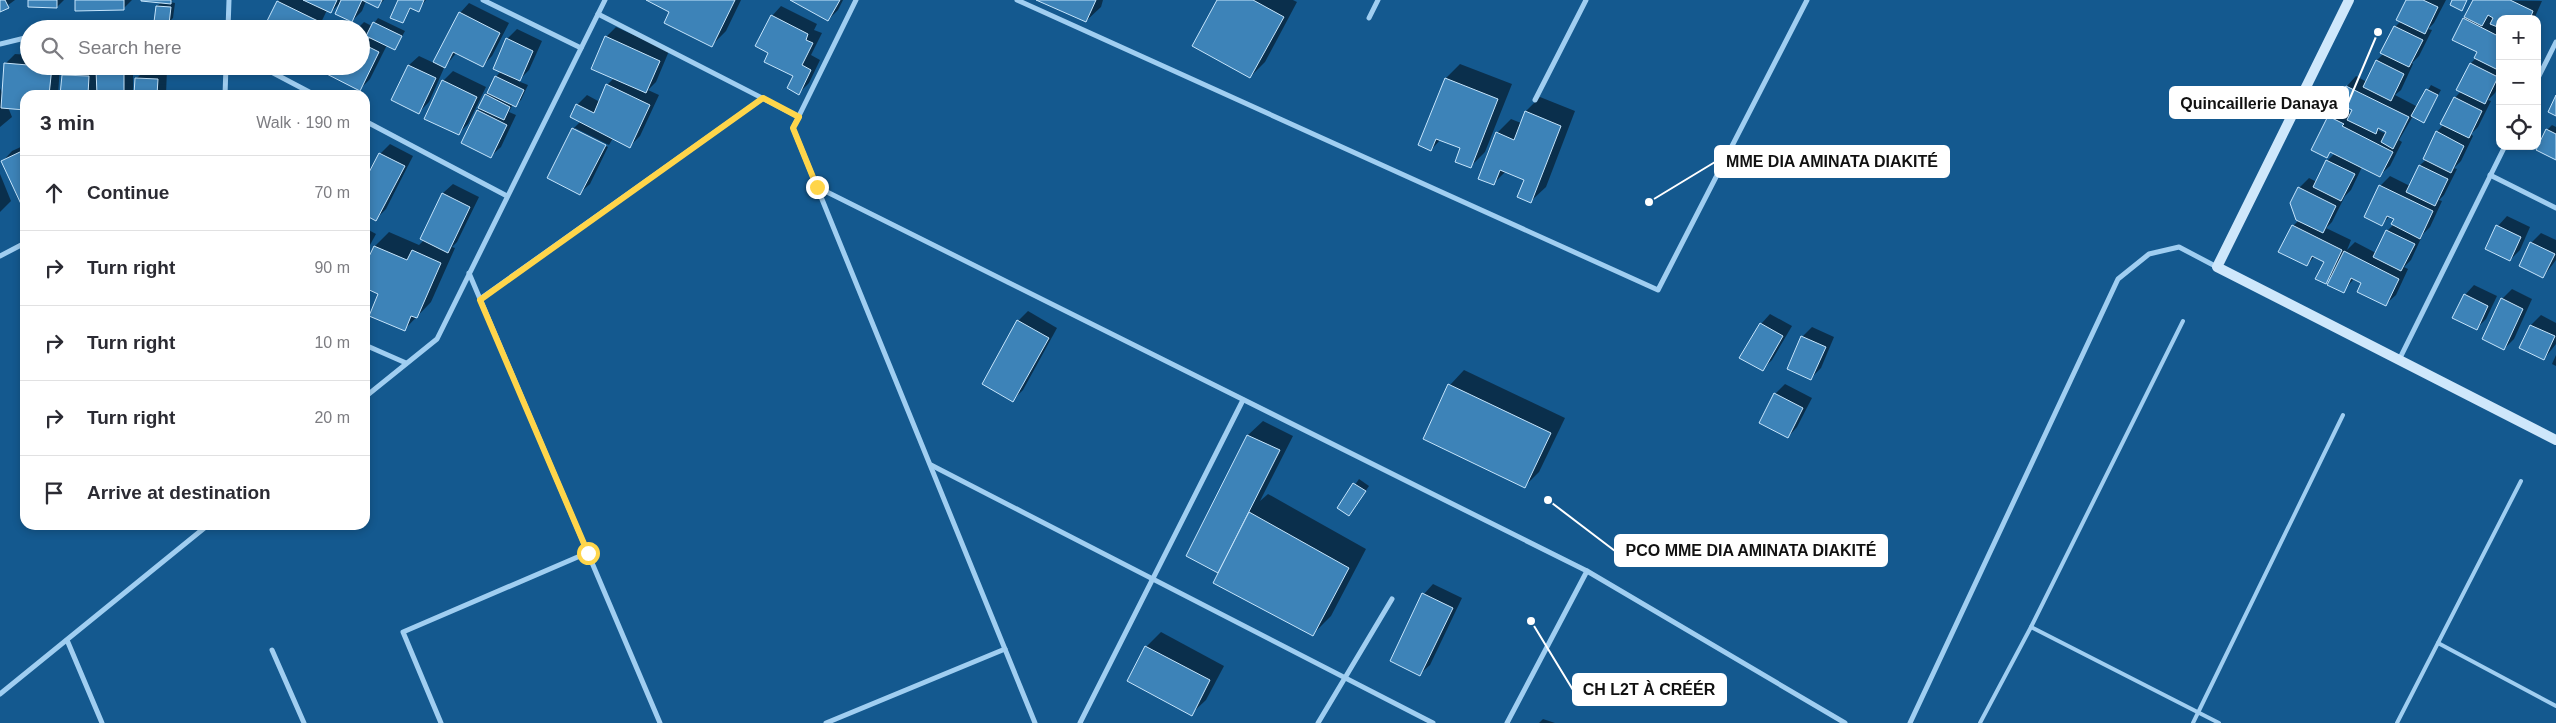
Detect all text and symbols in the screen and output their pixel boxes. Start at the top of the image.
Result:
map controls [2496,15,2541,150]
button: + [2496,15,2541,60]
search box [20,20,370,75]
icon: search [38,34,66,62]
text: Search here [78,37,182,58]
button: − [2496,60,2541,105]
callout: Quincaillerie Danaya [2170,87,2348,118]
text: Quincaillerie Danaya [2180,95,2338,112]
button: locate [2496,105,2541,150]
text: 3 min [40,111,95,134]
text: Walk · 190 m [256,114,350,131]
callout: MME DIA AMINATA DIAKITÉ [1715,146,1949,177]
text: MME DIA AMINATA DIAKITÉ [1726,152,1938,170]
route end [806,176,829,199]
icon: ahead [40,179,68,207]
text: Continue [87,182,169,203]
text: 70 m [314,184,350,201]
icon: right [40,254,68,282]
text: Turn right [87,257,175,278]
text: 90 m [314,259,350,276]
icon: right [40,329,68,357]
text: Turn right [87,332,175,353]
text: 10 m [314,334,350,351]
icon: right [40,404,68,432]
text: Turn right [87,407,175,428]
text: 20 m [314,409,350,426]
icon: arrive [40,479,68,507]
text: Arrive at destination [87,482,271,503]
callout: PCO MME DIA AMINATA DIAKITÉ [1615,535,1887,566]
text: PCO MME DIA AMINATA DIAKITÉ [1626,541,1877,559]
route start [577,542,600,565]
callout: CH L2T À CRÉÉR [1573,674,1726,705]
text: CH L2T À CRÉÉR [1583,680,1716,698]

